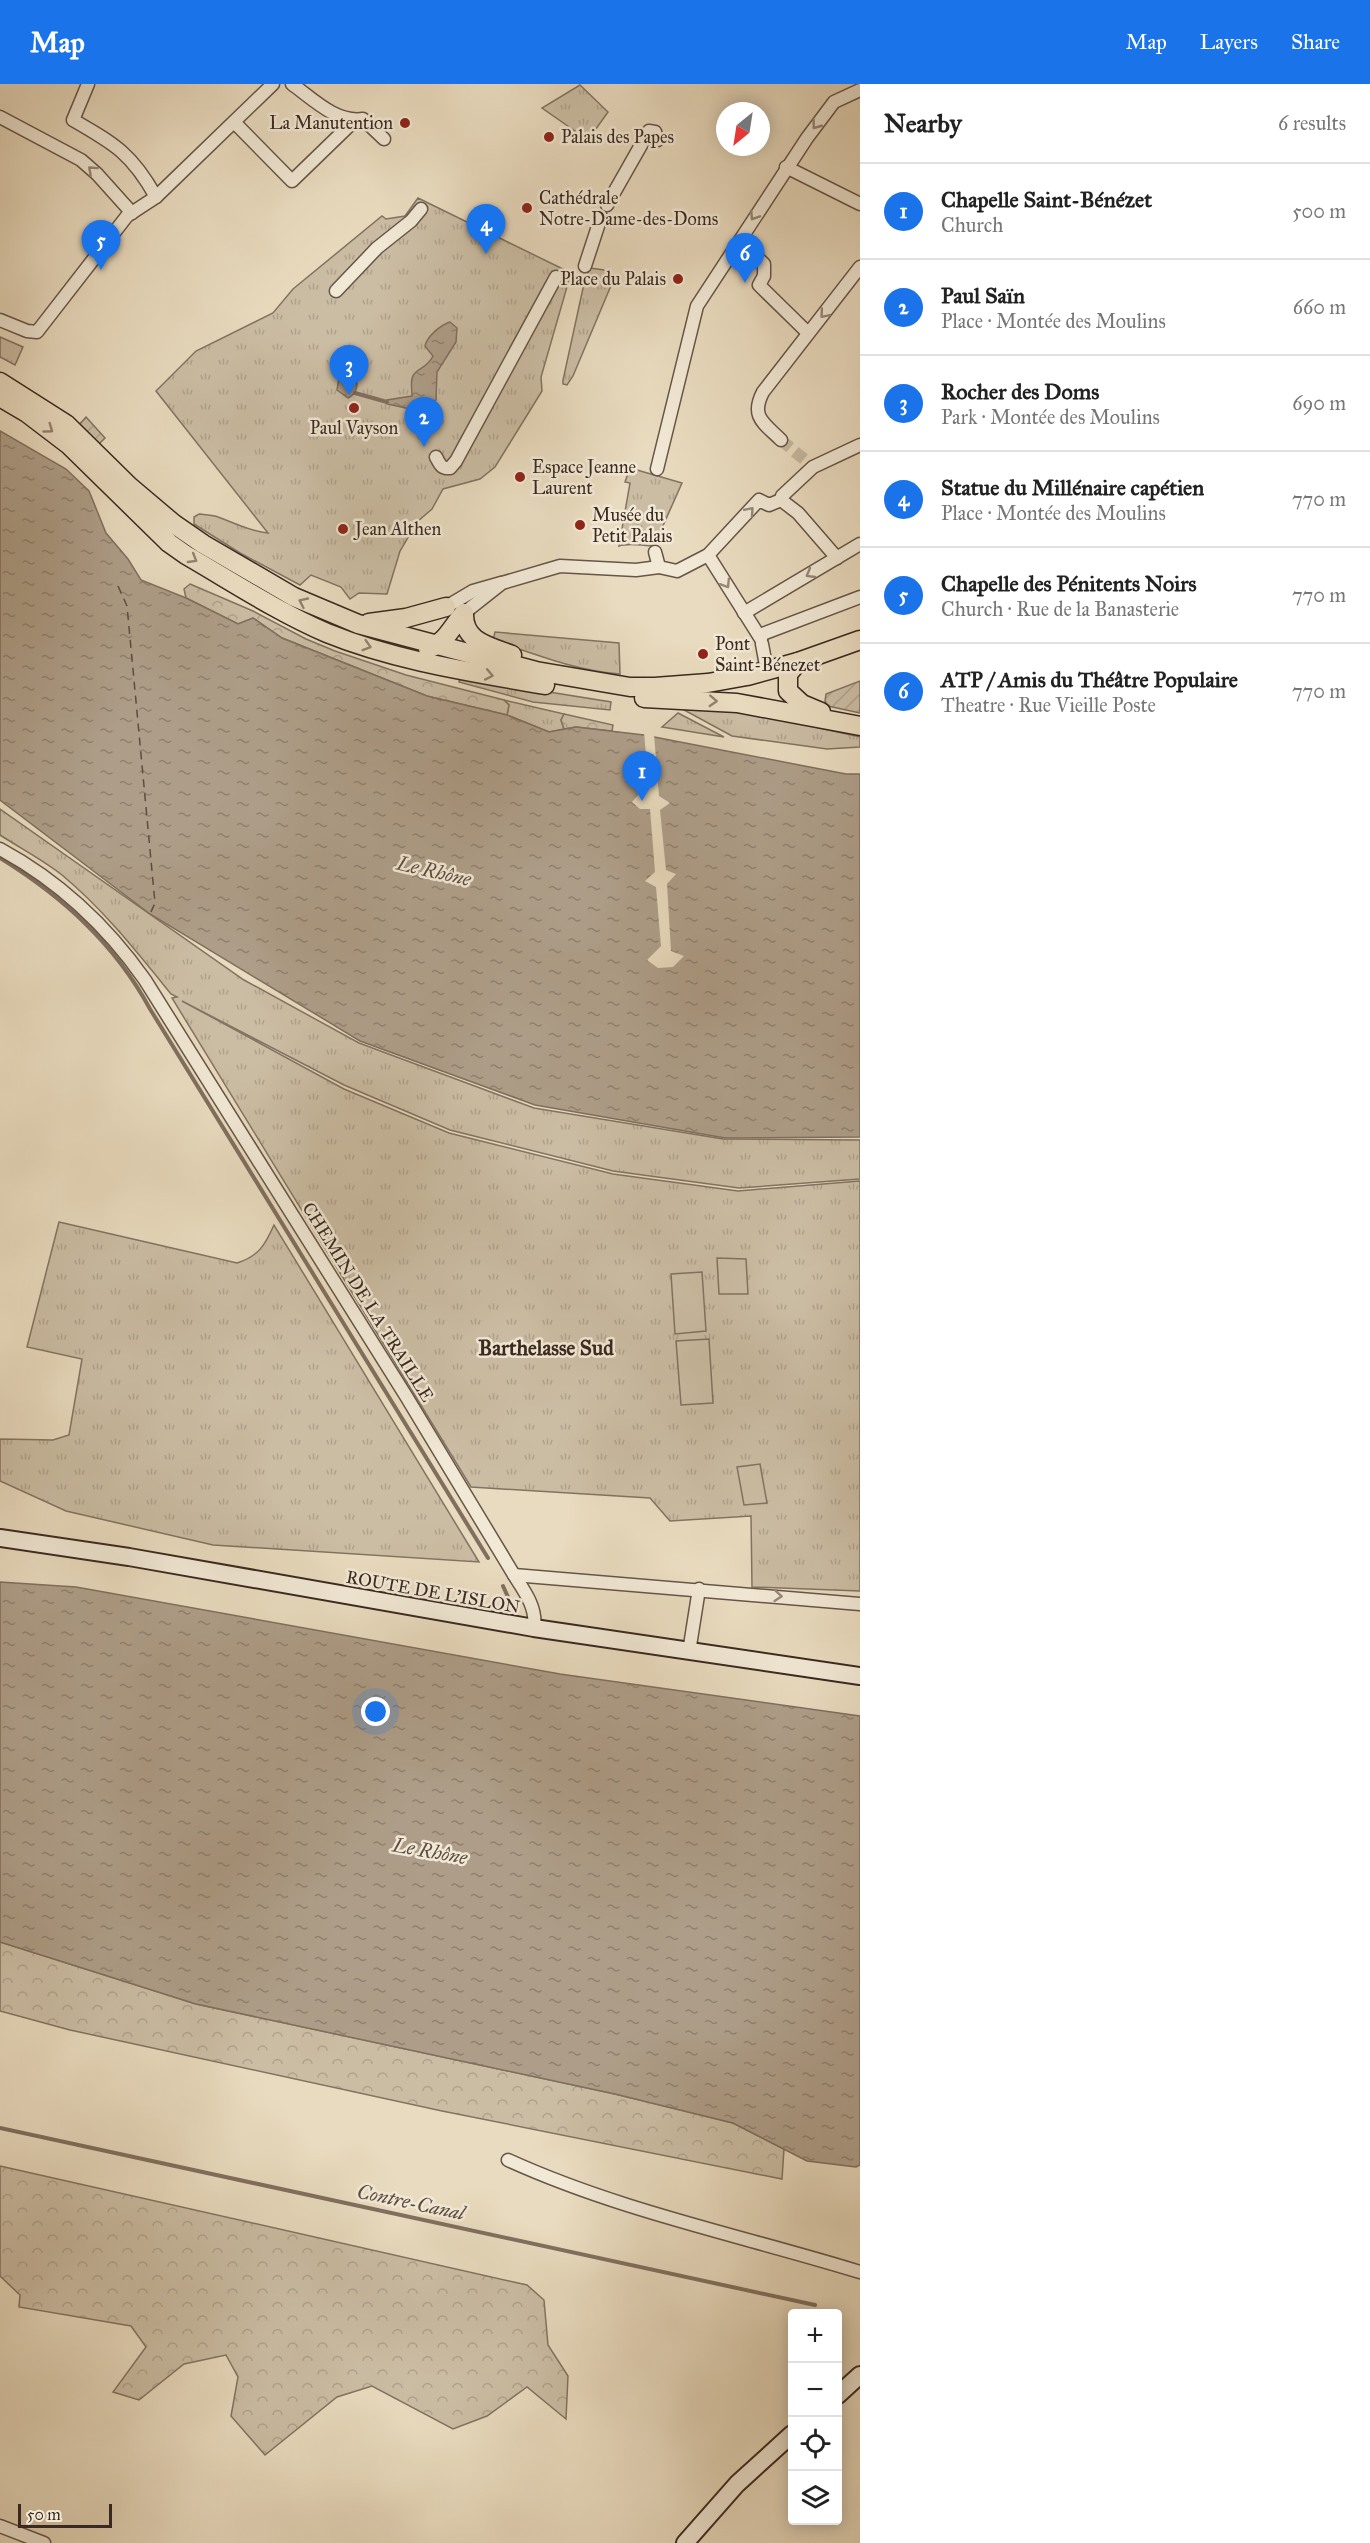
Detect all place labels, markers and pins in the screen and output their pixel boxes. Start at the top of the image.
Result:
place label: La Manutention [269,112,393,134]
marker: La Manutention [398,116,412,130]
place label: Palais des Papes [561,126,674,148]
marker: Palais des Papes [542,130,556,144]
place label: Cathédrale Notre-Dame-des-Doms [539,187,718,230]
marker: Cathédrale Notre-Dame-des-Doms [520,201,534,215]
pin: 4 [466,204,506,254]
pin: 5 [82,220,120,270]
pin: 6 [726,234,764,283]
place label: Place du Palais [560,268,666,290]
marker: Place du Palais [671,272,685,286]
pin: 3 [330,346,368,395]
pin: 2 [404,398,444,447]
marker: Paul Vayson [347,401,361,415]
place label: Paul Vayson [310,417,398,439]
place label: Espace Jeanne Laurent [532,456,636,499]
marker: Espace Jeanne Laurent [513,470,527,484]
place label: Musée du Petit Palais [592,504,672,547]
place label: Jean Althen [353,518,441,541]
marker: Musée du Petit Palais [573,518,587,532]
marker: Jean Althen [336,522,350,536]
place label: Pont Saint-Bénezet [715,633,821,676]
marker: Pont Saint-Bénezet [696,647,710,661]
pin: 1 [622,752,662,801]

